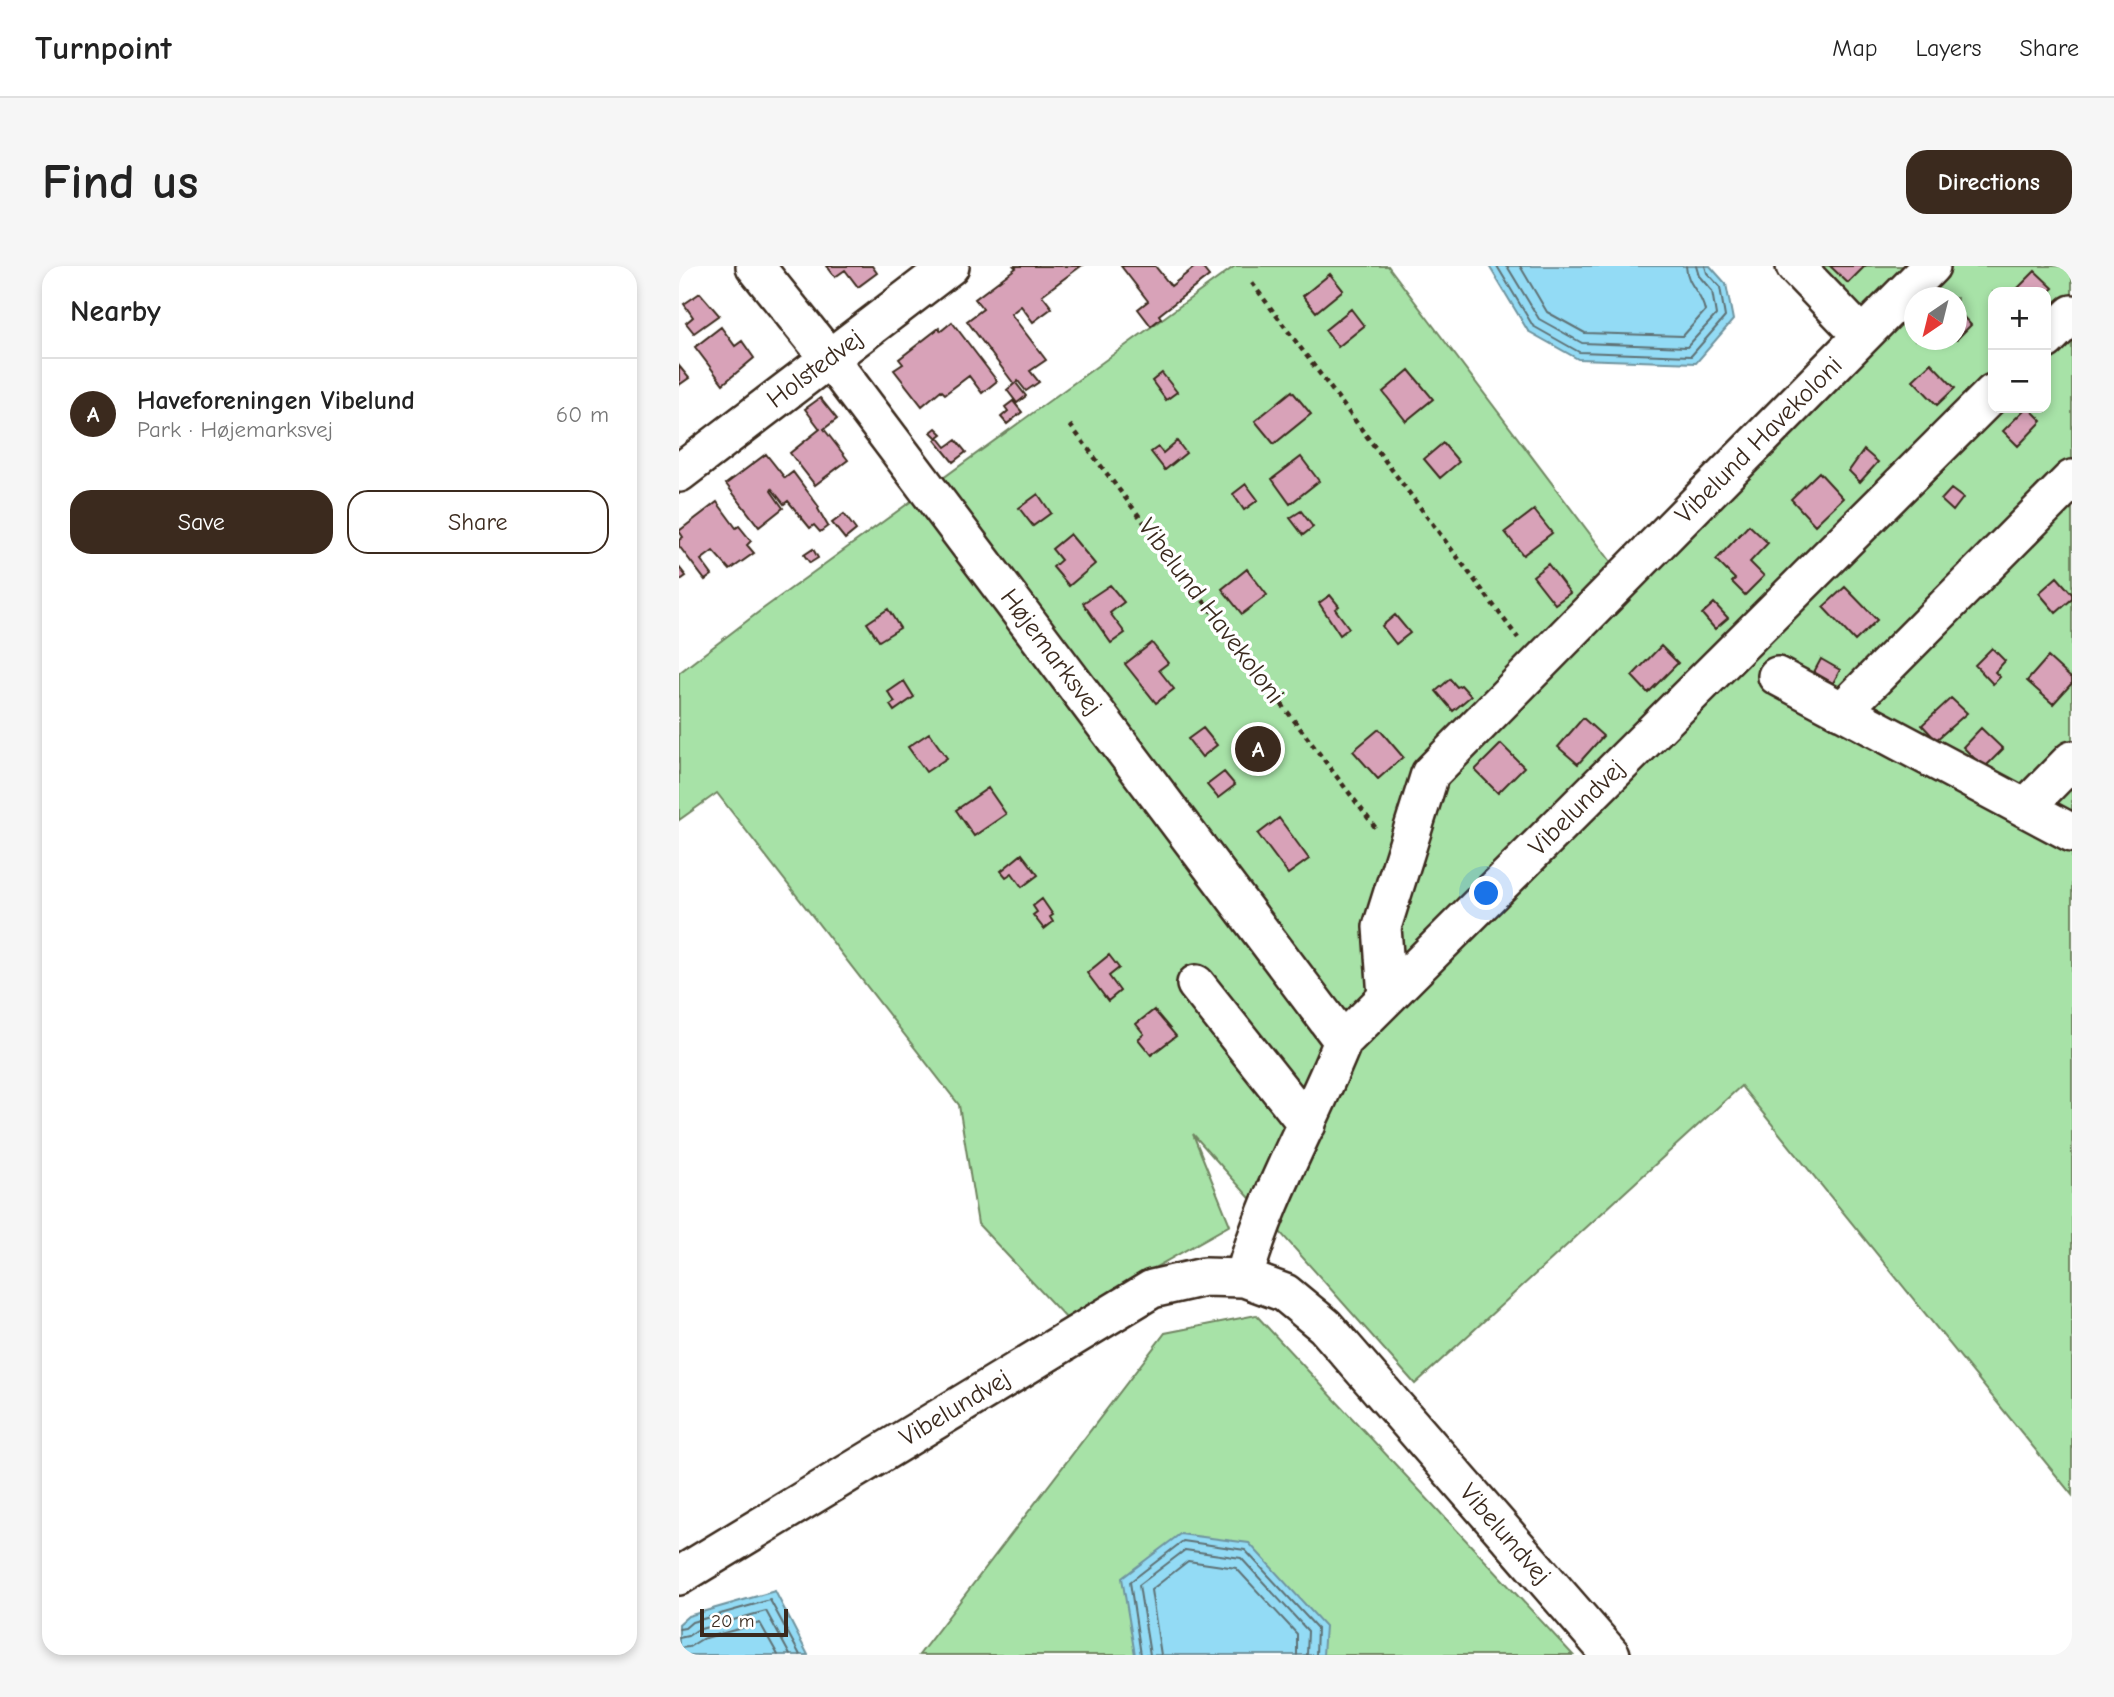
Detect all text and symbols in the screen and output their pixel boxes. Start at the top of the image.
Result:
text: Turnpoint [35,29,172,67]
text: Map [1832,34,1878,62]
text: Layers [1916,34,1981,62]
text: Share [2019,34,2079,62]
button: Directions [1906,150,2072,214]
text: Find us [42,154,198,210]
north arrow [1904,287,1967,350]
map controls [1988,287,2051,413]
button: + [1988,287,2051,350]
text: Nearby [70,294,161,329]
street label: Holstedvej [761,323,869,415]
street label: Vibelund Havekoloni [1669,350,1849,530]
button: − [1988,350,2051,413]
text: Haveforeningen Vibelund [137,386,415,416]
text: A [87,401,99,428]
text: 60 m [556,401,609,428]
text: Park · Højemarksvej [137,416,333,443]
button: Save [70,490,333,554]
button: Share [347,490,609,554]
street label: Vibelund Havekoloni [1132,513,1290,709]
street label: Højemarksvej [994,583,1108,721]
pin: A [1235,723,1281,775]
street label: Vibelundvej [1523,754,1631,862]
your location [1469,876,1503,910]
street label: Vibelundvej [894,1363,1016,1453]
street label: Vibelundvej [1453,1478,1557,1590]
scale bar [700,1606,787,1638]
text: 20 m [711,1610,755,1632]

